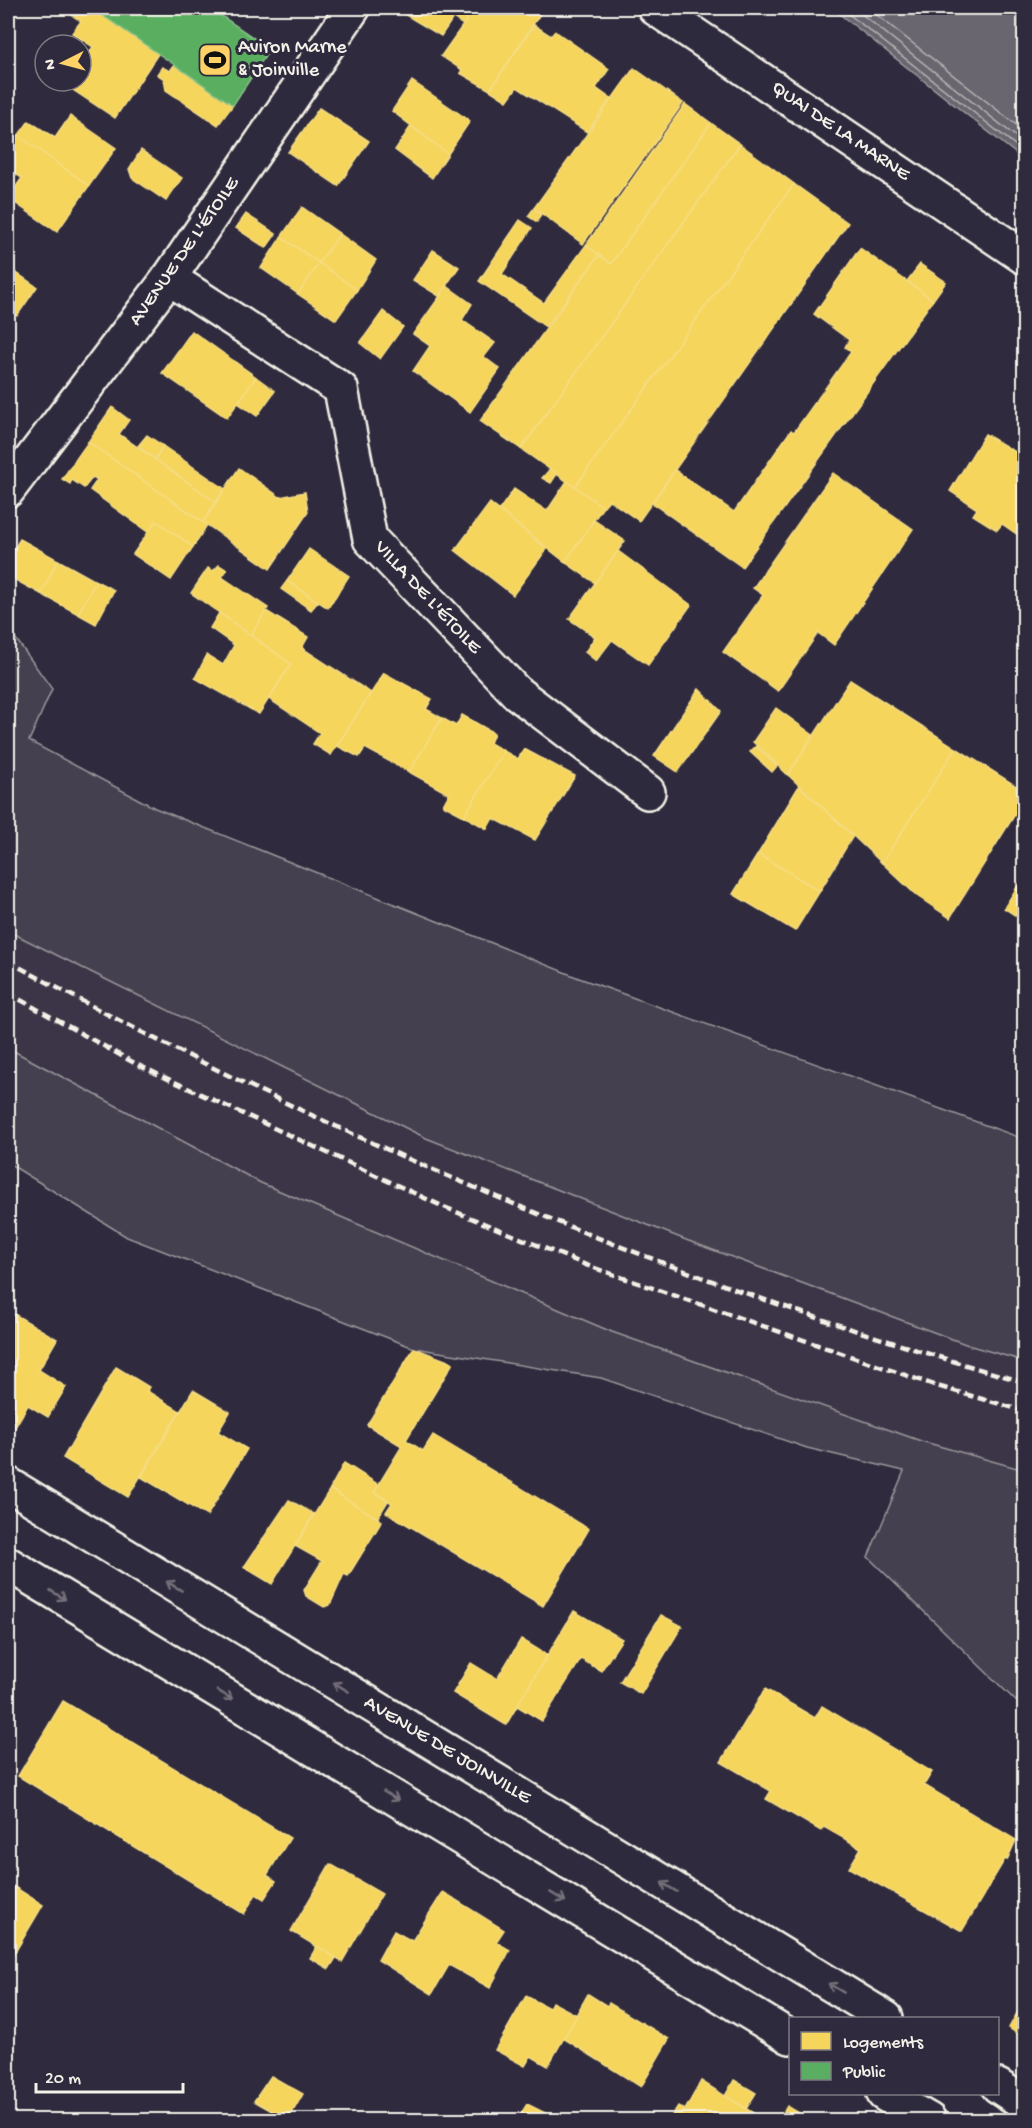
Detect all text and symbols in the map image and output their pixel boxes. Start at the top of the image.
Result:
north arrow [33,33,93,93]
place label: Aviron Marne & Joinville [238,37,347,83]
sports icon: Aviron Marne & Joinville [197,42,233,78]
text: N [42,57,62,70]
street label: QUAI DE LA MARNE [766,77,915,188]
street label: AVENUE DE L'ÉTOILE [124,171,246,331]
street label: VILLA DE L'ÉTOILE [368,535,487,661]
one-way arrow [166,1579,183,1591]
one-way arrow [49,1589,66,1601]
one-way arrow [333,1681,350,1693]
one-way arrow [216,1690,233,1702]
street label: AVENUE DE JOINVILLE [359,1692,536,1811]
one-way arrow [382,1791,399,1803]
one-way arrow [661,1880,678,1892]
one-way arrow [549,1891,566,1903]
one-way arrow [828,1982,845,1994]
legend [789,2017,999,2095]
text: Logements [843,2033,924,2054]
scale bar [36,2056,183,2094]
text: Public [842,2063,886,2084]
text: 20 m [45,2069,81,2090]

